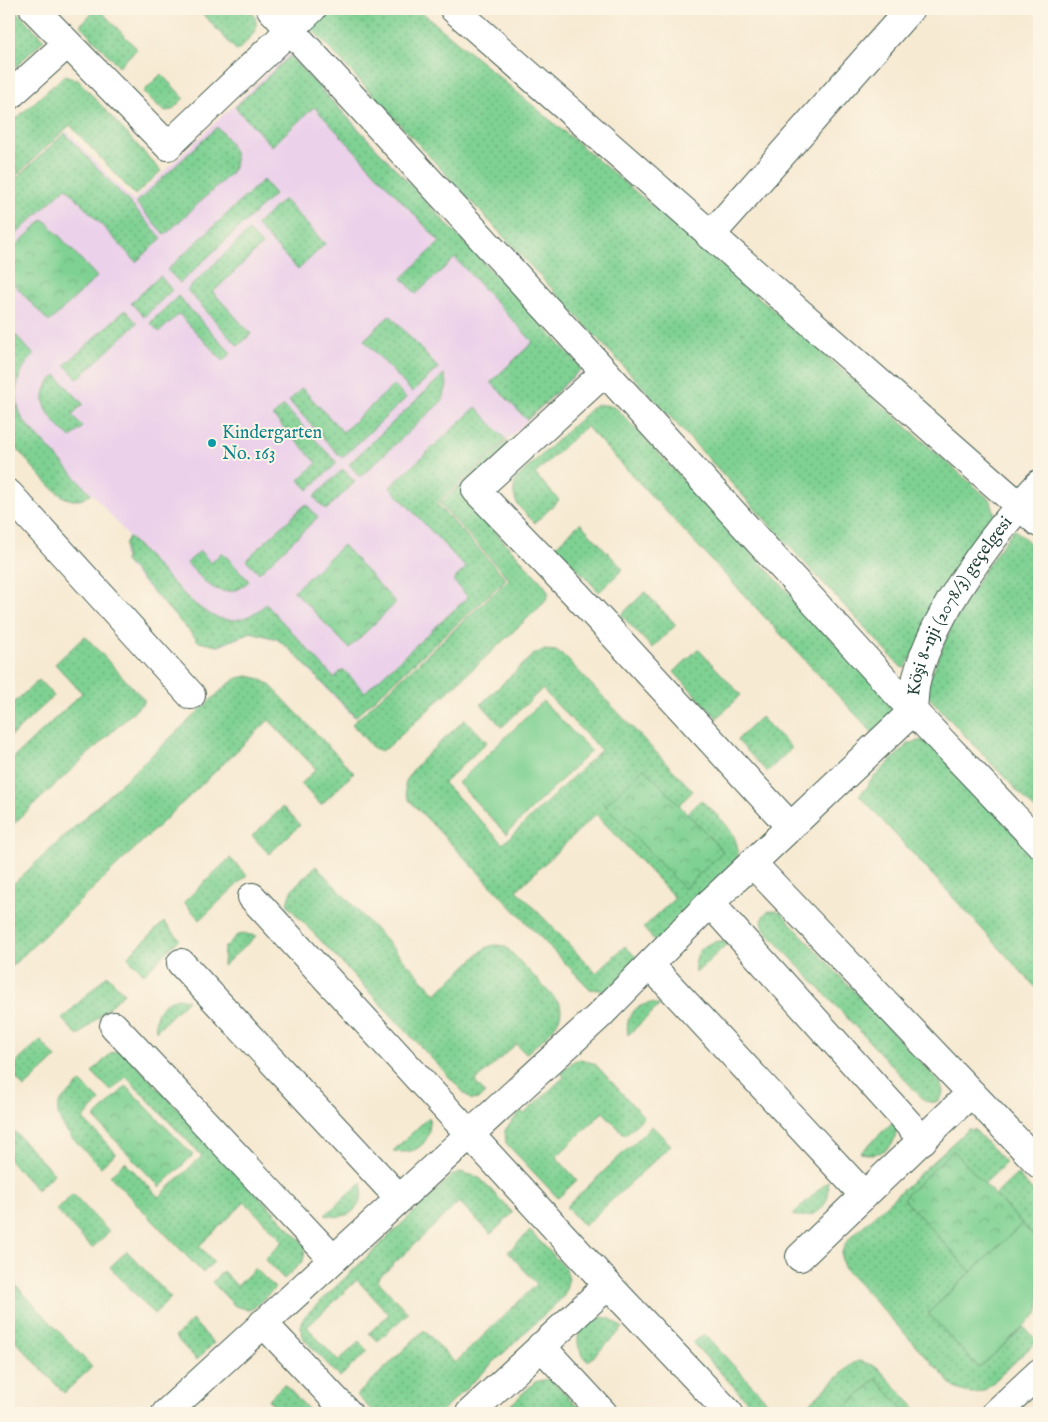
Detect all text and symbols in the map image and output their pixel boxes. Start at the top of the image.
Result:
place label: Kindergarten No. 163 [222,422,322,466]
marker: Kindergarten No. 163 [206,437,218,449]
street label: Köşi 8-nji (2078/3) geçelgesi [903,512,1018,697]

